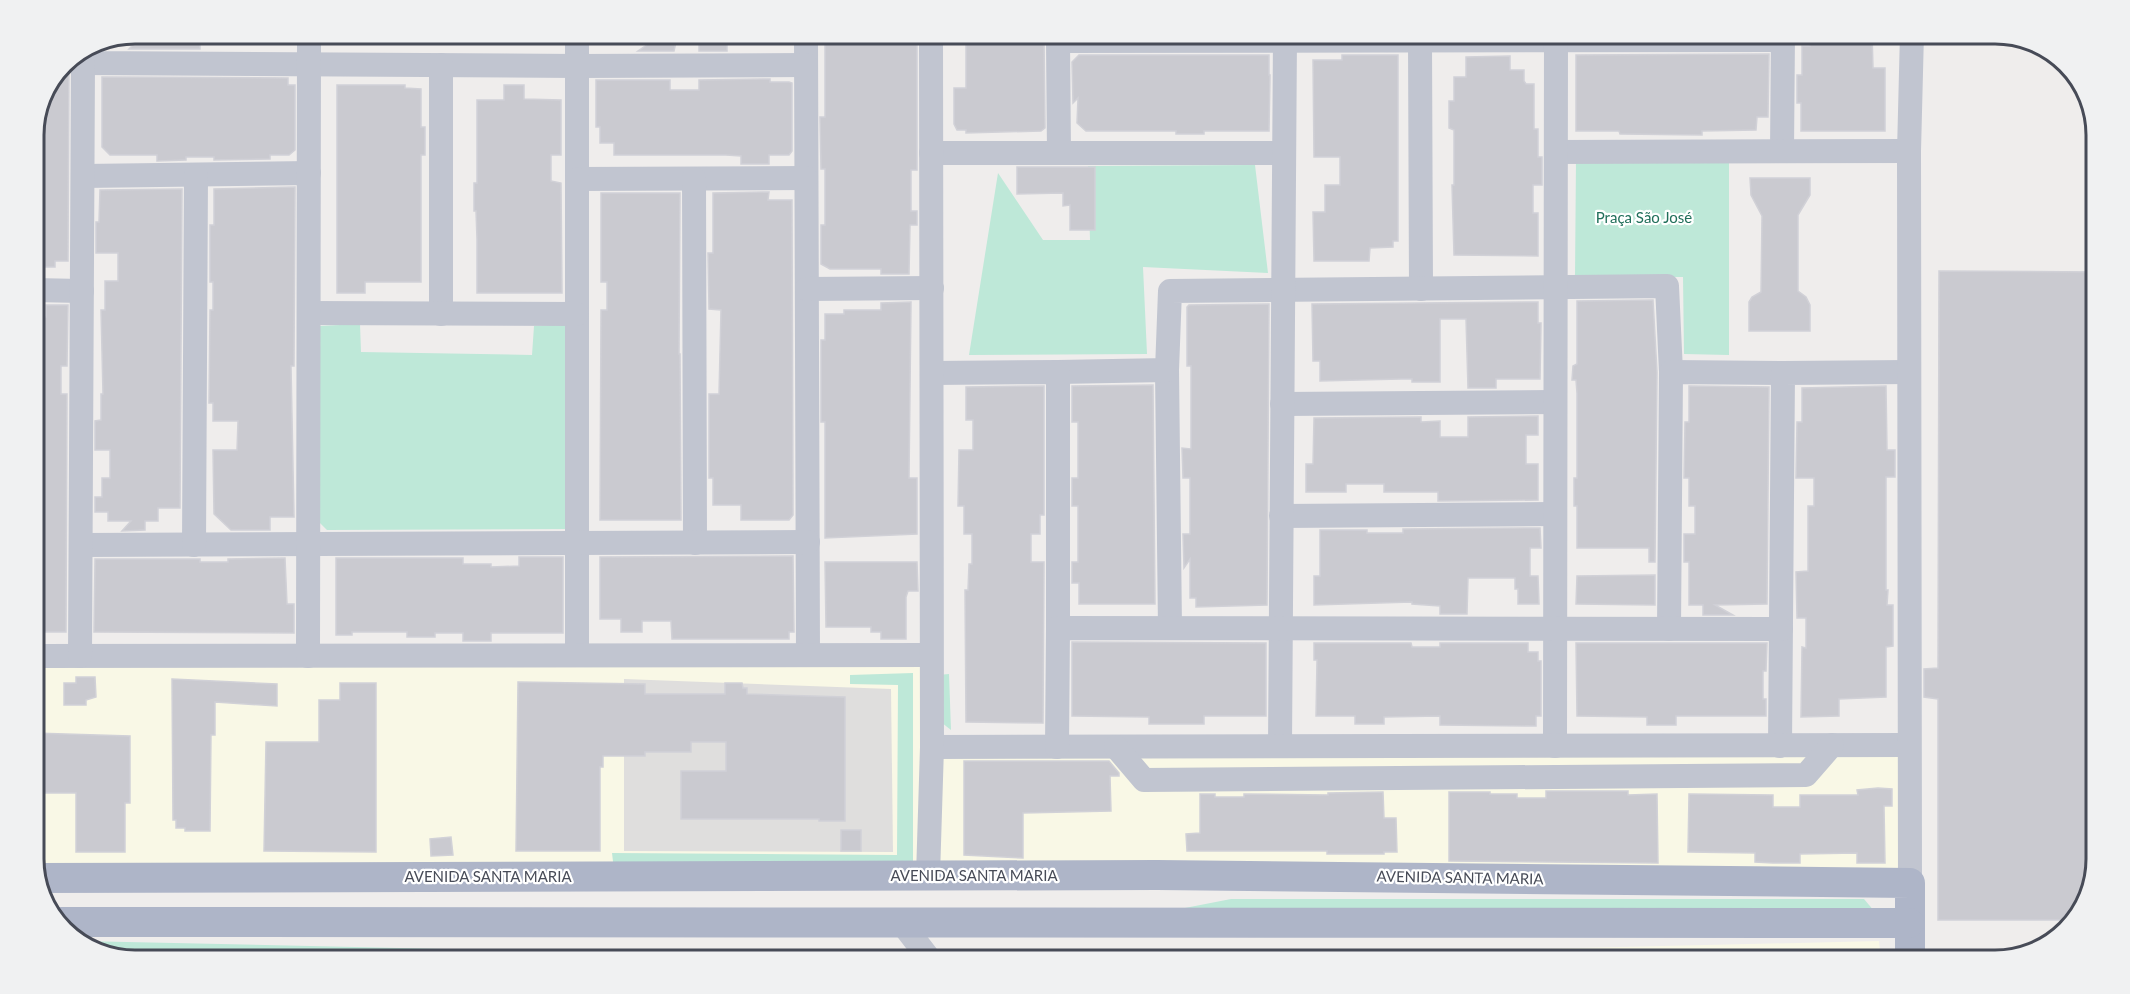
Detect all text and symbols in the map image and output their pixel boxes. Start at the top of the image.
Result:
park label: Praça São José [1596,208,1692,226]
street label: AVENIDA SANTA MARIA [890,866,1058,884]
street label: AVENIDA SANTA MARIA [404,867,572,885]
street label: AVENIDA SANTA MARIA [1376,867,1545,887]

